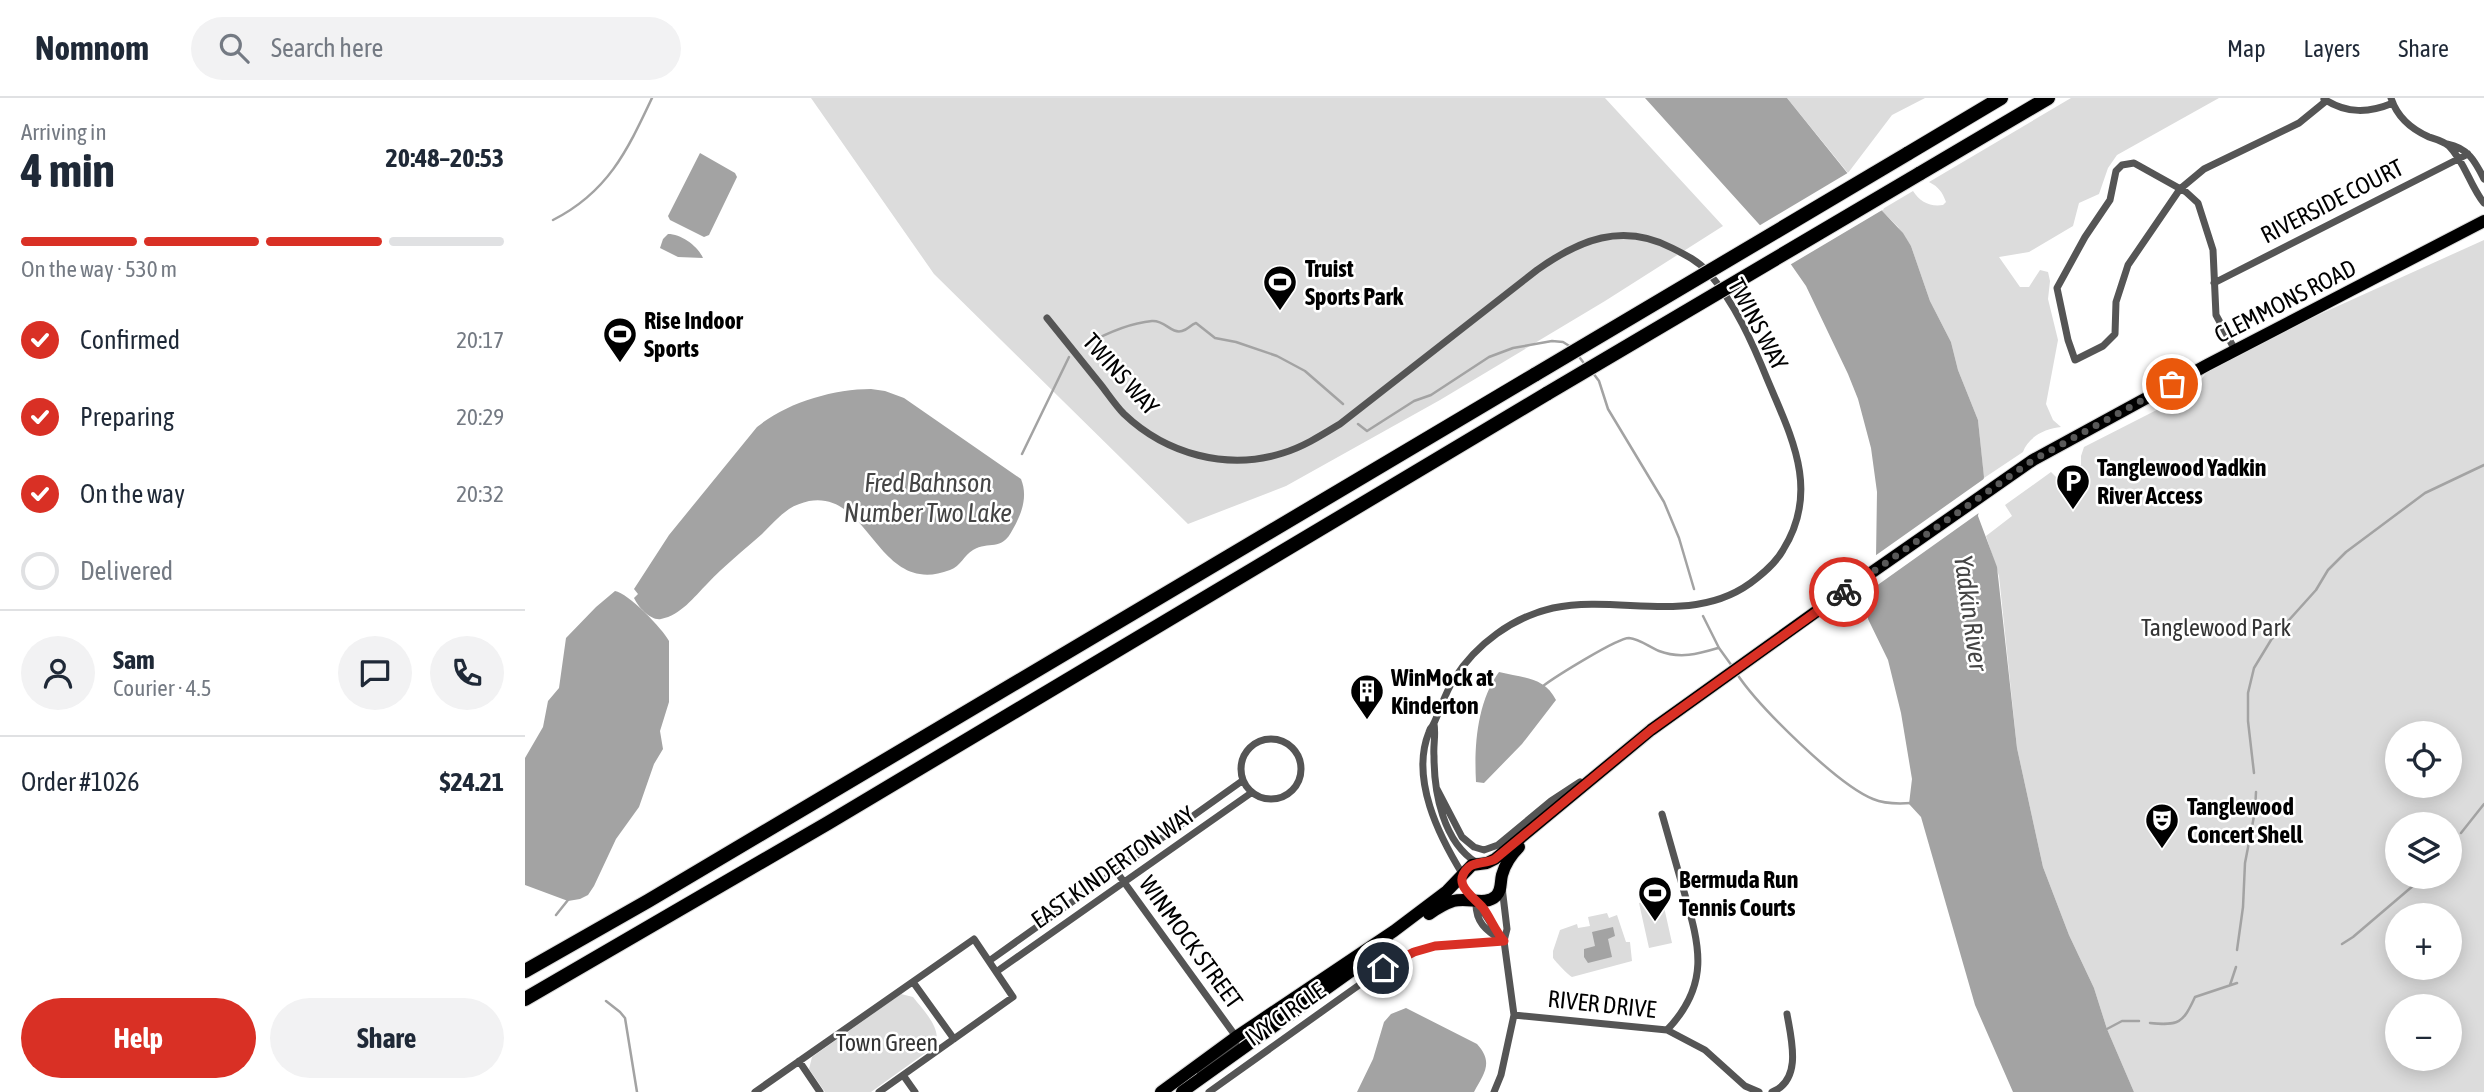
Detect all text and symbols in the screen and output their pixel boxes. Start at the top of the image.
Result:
search box [191,17,681,80]
text: Nomnom [35,29,149,67]
icon: search [215,29,253,67]
text: Search here [271,33,383,63]
text: Map [2227,35,2266,62]
text: Layers [2304,35,2360,62]
text: Share [2398,35,2449,62]
text: Arriving in [21,119,107,145]
text: 20:48–20:53 [386,143,504,173]
text: 4 min [21,144,115,197]
street label: RIVERSIDE COURT [2256,153,2408,249]
street label: CLEMMONS ROAD [2210,254,2360,348]
place label: Truist Sports Park [1305,255,1404,310]
text: On the way · 530 m [21,256,177,282]
sports icon: Truist Sports Park [1261,263,1299,312]
street label: TWINS WAY [1723,274,1793,375]
place label: Rise Indoor Sports [644,307,744,362]
sports icon: Rise Indoor Sports [601,315,639,364]
icon: check [21,321,59,359]
text: Confirmed [80,325,180,355]
text: 20:17 [456,327,504,353]
street label: TWINS WAY [1078,328,1165,420]
pin [2142,354,2202,414]
icon: bag [2153,365,2191,403]
icon: check [21,398,59,436]
text: Preparing [80,402,174,432]
text: 20:29 [456,404,504,430]
place label: Tanglewood Yadkin River Access [2097,454,2266,509]
parking icon: Tanglewood Yadkin River Access [2054,462,2092,511]
water label: Fred Bahnson Number Two Lake [844,468,1012,528]
icon: check [21,475,59,513]
text: On the way [80,479,185,509]
text: 20:32 [456,481,504,507]
water label: Yadkin River [1948,553,1994,674]
text: Delivered [80,556,173,586]
courier [1809,557,1879,627]
icon: bike [1825,573,1863,611]
park label: Tanglewood Park [2141,614,2292,641]
button: person [21,636,95,710]
button: chat [338,636,412,710]
button: phone [430,636,504,710]
text: Sam [113,645,155,675]
place label: WinMock at Kinderton [1390,664,1494,719]
building icon: WinMock at Kinderton [1348,672,1386,721]
text: Courier · 4.5 [113,675,212,701]
map controls [2385,721,2462,1071]
button: locate [2385,721,2462,798]
text: Order #1026 [21,767,140,797]
text: $24.21 [440,767,504,797]
place label: Tanglewood Concert Shell [2187,793,2304,848]
street label: EAST KINDERTON WAY [1026,800,1200,933]
theatre icon: Tanglewood Concert Shell [2143,801,2181,850]
button: layers [2385,812,2462,889]
place label: Bermuda Run Tennis Courts [1679,866,1798,921]
street label: WINMOCK STREET [1134,870,1248,1014]
sports icon: Bermuda Run Tennis Courts [1636,874,1674,923]
button: + [2385,903,2462,980]
pin [1353,938,1413,998]
icon: home [1364,949,1402,987]
street label: IVY CIRCLE [1240,977,1330,1051]
street label: RIVER DRIVE [1546,985,1658,1023]
button: − [2385,994,2462,1071]
button: Help [21,998,256,1078]
button: Share [270,998,504,1078]
park label: Town Green [836,1029,938,1056]

